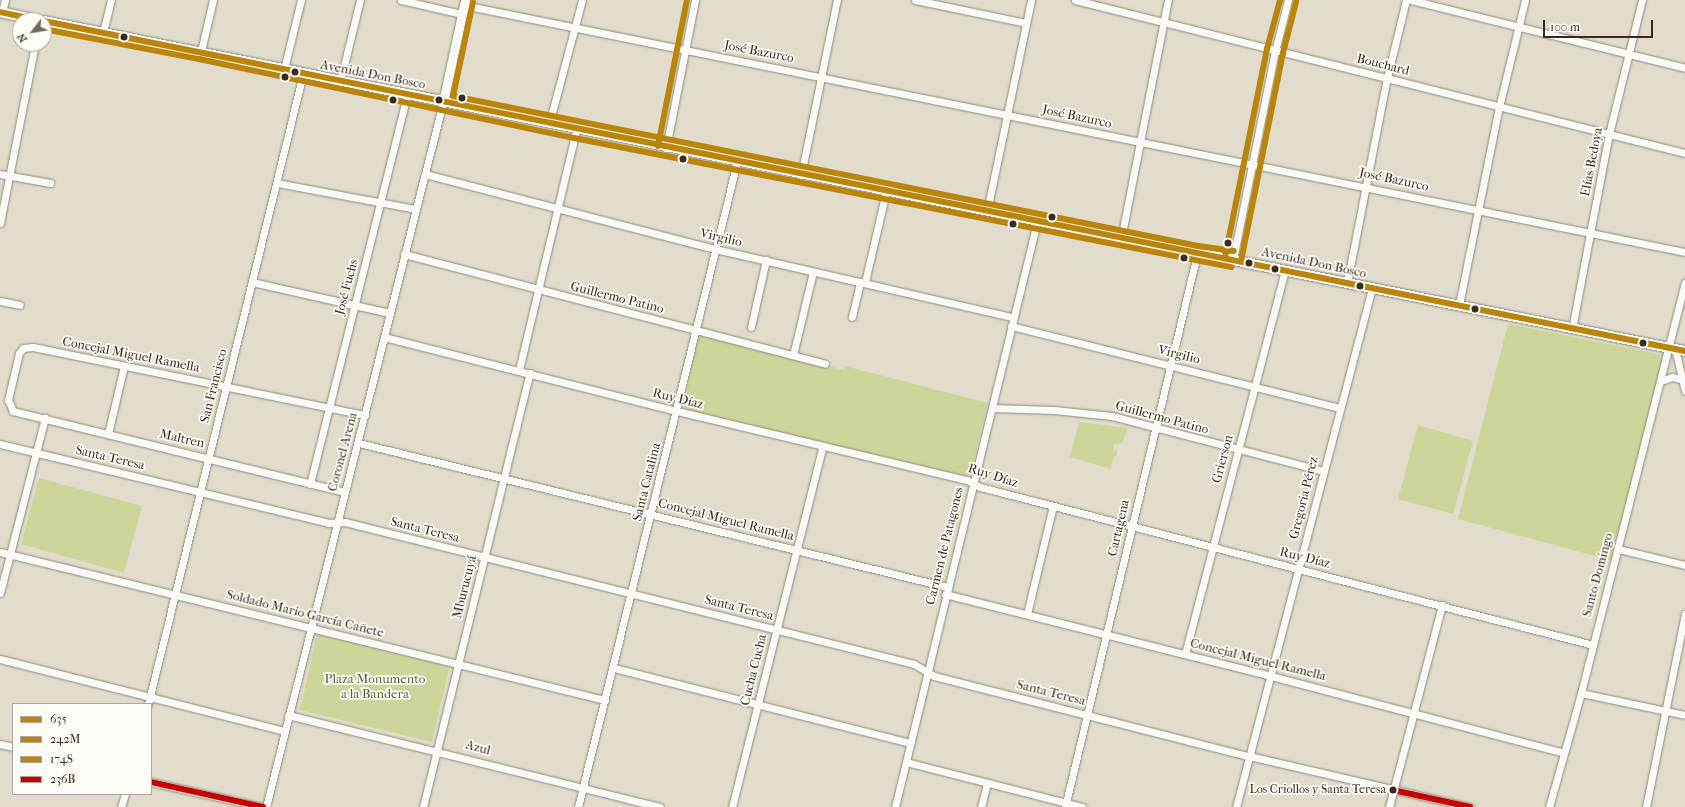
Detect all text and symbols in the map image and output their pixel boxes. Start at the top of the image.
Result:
north arrow [12,12,52,52]
scale bar [1545,12,1655,38]
text: 100 m [1550,20,1580,34]
text: N [14,31,30,45]
unlabelled marker [119,32,129,42]
street label: José Bazurco [723,38,795,66]
street label: Bouchard [1355,51,1411,79]
street label: Avenida Don Bosco [319,57,427,93]
unlabelled marker [290,67,300,77]
unlabelled marker [280,72,290,82]
unlabelled marker [457,93,467,103]
unlabelled marker [388,95,398,105]
unlabelled marker [434,95,444,105]
street label: José Bazurco [1041,102,1113,132]
street label: Elías Bedoya [1578,126,1606,198]
unlabelled marker [678,154,688,164]
street label: José Bazurco [1358,165,1430,195]
unlabelled marker [1047,212,1057,222]
unlabelled marker [1008,219,1018,229]
street label: Virgilio [699,226,743,250]
unlabelled marker [1223,238,1233,248]
street label: Avenida Don Bosco [1260,244,1368,282]
unlabelled marker [1179,253,1189,263]
street label: José Fuchs [332,257,362,317]
unlabelled marker [1244,258,1254,268]
unlabelled marker [1270,264,1280,274]
street label: Guillermo Patino [569,279,665,317]
unlabelled marker [1355,281,1365,291]
unlabelled marker [1470,304,1480,314]
street label: Concejal Miguel Ramella [61,334,201,376]
unlabelled marker [1638,338,1648,348]
street label: Virgilio [1156,342,1202,368]
street label: San Francisco [197,347,231,425]
street label: Ruy Díaz [651,385,705,413]
street label: Guillermo Patino [1114,398,1210,438]
street label: Coronel Arena [325,411,361,493]
street label: Maltren [158,426,206,452]
street label: Grierson [1209,433,1237,485]
street label: Santa Catalina [630,441,664,523]
street label: Santa Teresa [74,442,146,474]
street label: Gregoria Pérez [1286,455,1322,541]
street label: Ruy Díaz [966,461,1020,491]
street label: Carmen de Patagones [923,486,967,606]
street label: Concejal Miguel Ramella [656,496,796,544]
street label: Cartagena [1105,498,1133,558]
street label: Santa Teresa [389,514,461,546]
street label: Santo Domingo [1579,531,1617,619]
street label: Ruy Díaz [1278,544,1332,572]
street label: Mburucuyá [450,554,480,620]
street label: Soldado Mario García Cañete [225,587,385,641]
street label: Santa Teresa [703,592,775,624]
street label: Cucha Cucha [738,633,770,707]
street label: Concejal Miguel Ramella [1188,636,1328,684]
park label: Plaza Monumento a la Bandera [325,672,425,703]
street label: Santa Teresa [1015,677,1087,709]
legend [12,703,152,795]
text: 635 [50,712,67,726]
text: 242M [50,732,80,746]
street label: Azul [464,737,492,759]
text: 174S [50,752,73,766]
text: 236B [50,772,75,786]
place label: Los Criollos y Santa Teresa [1249,783,1386,797]
marker: Los Criollos y Santa Teresa [1388,785,1398,795]

